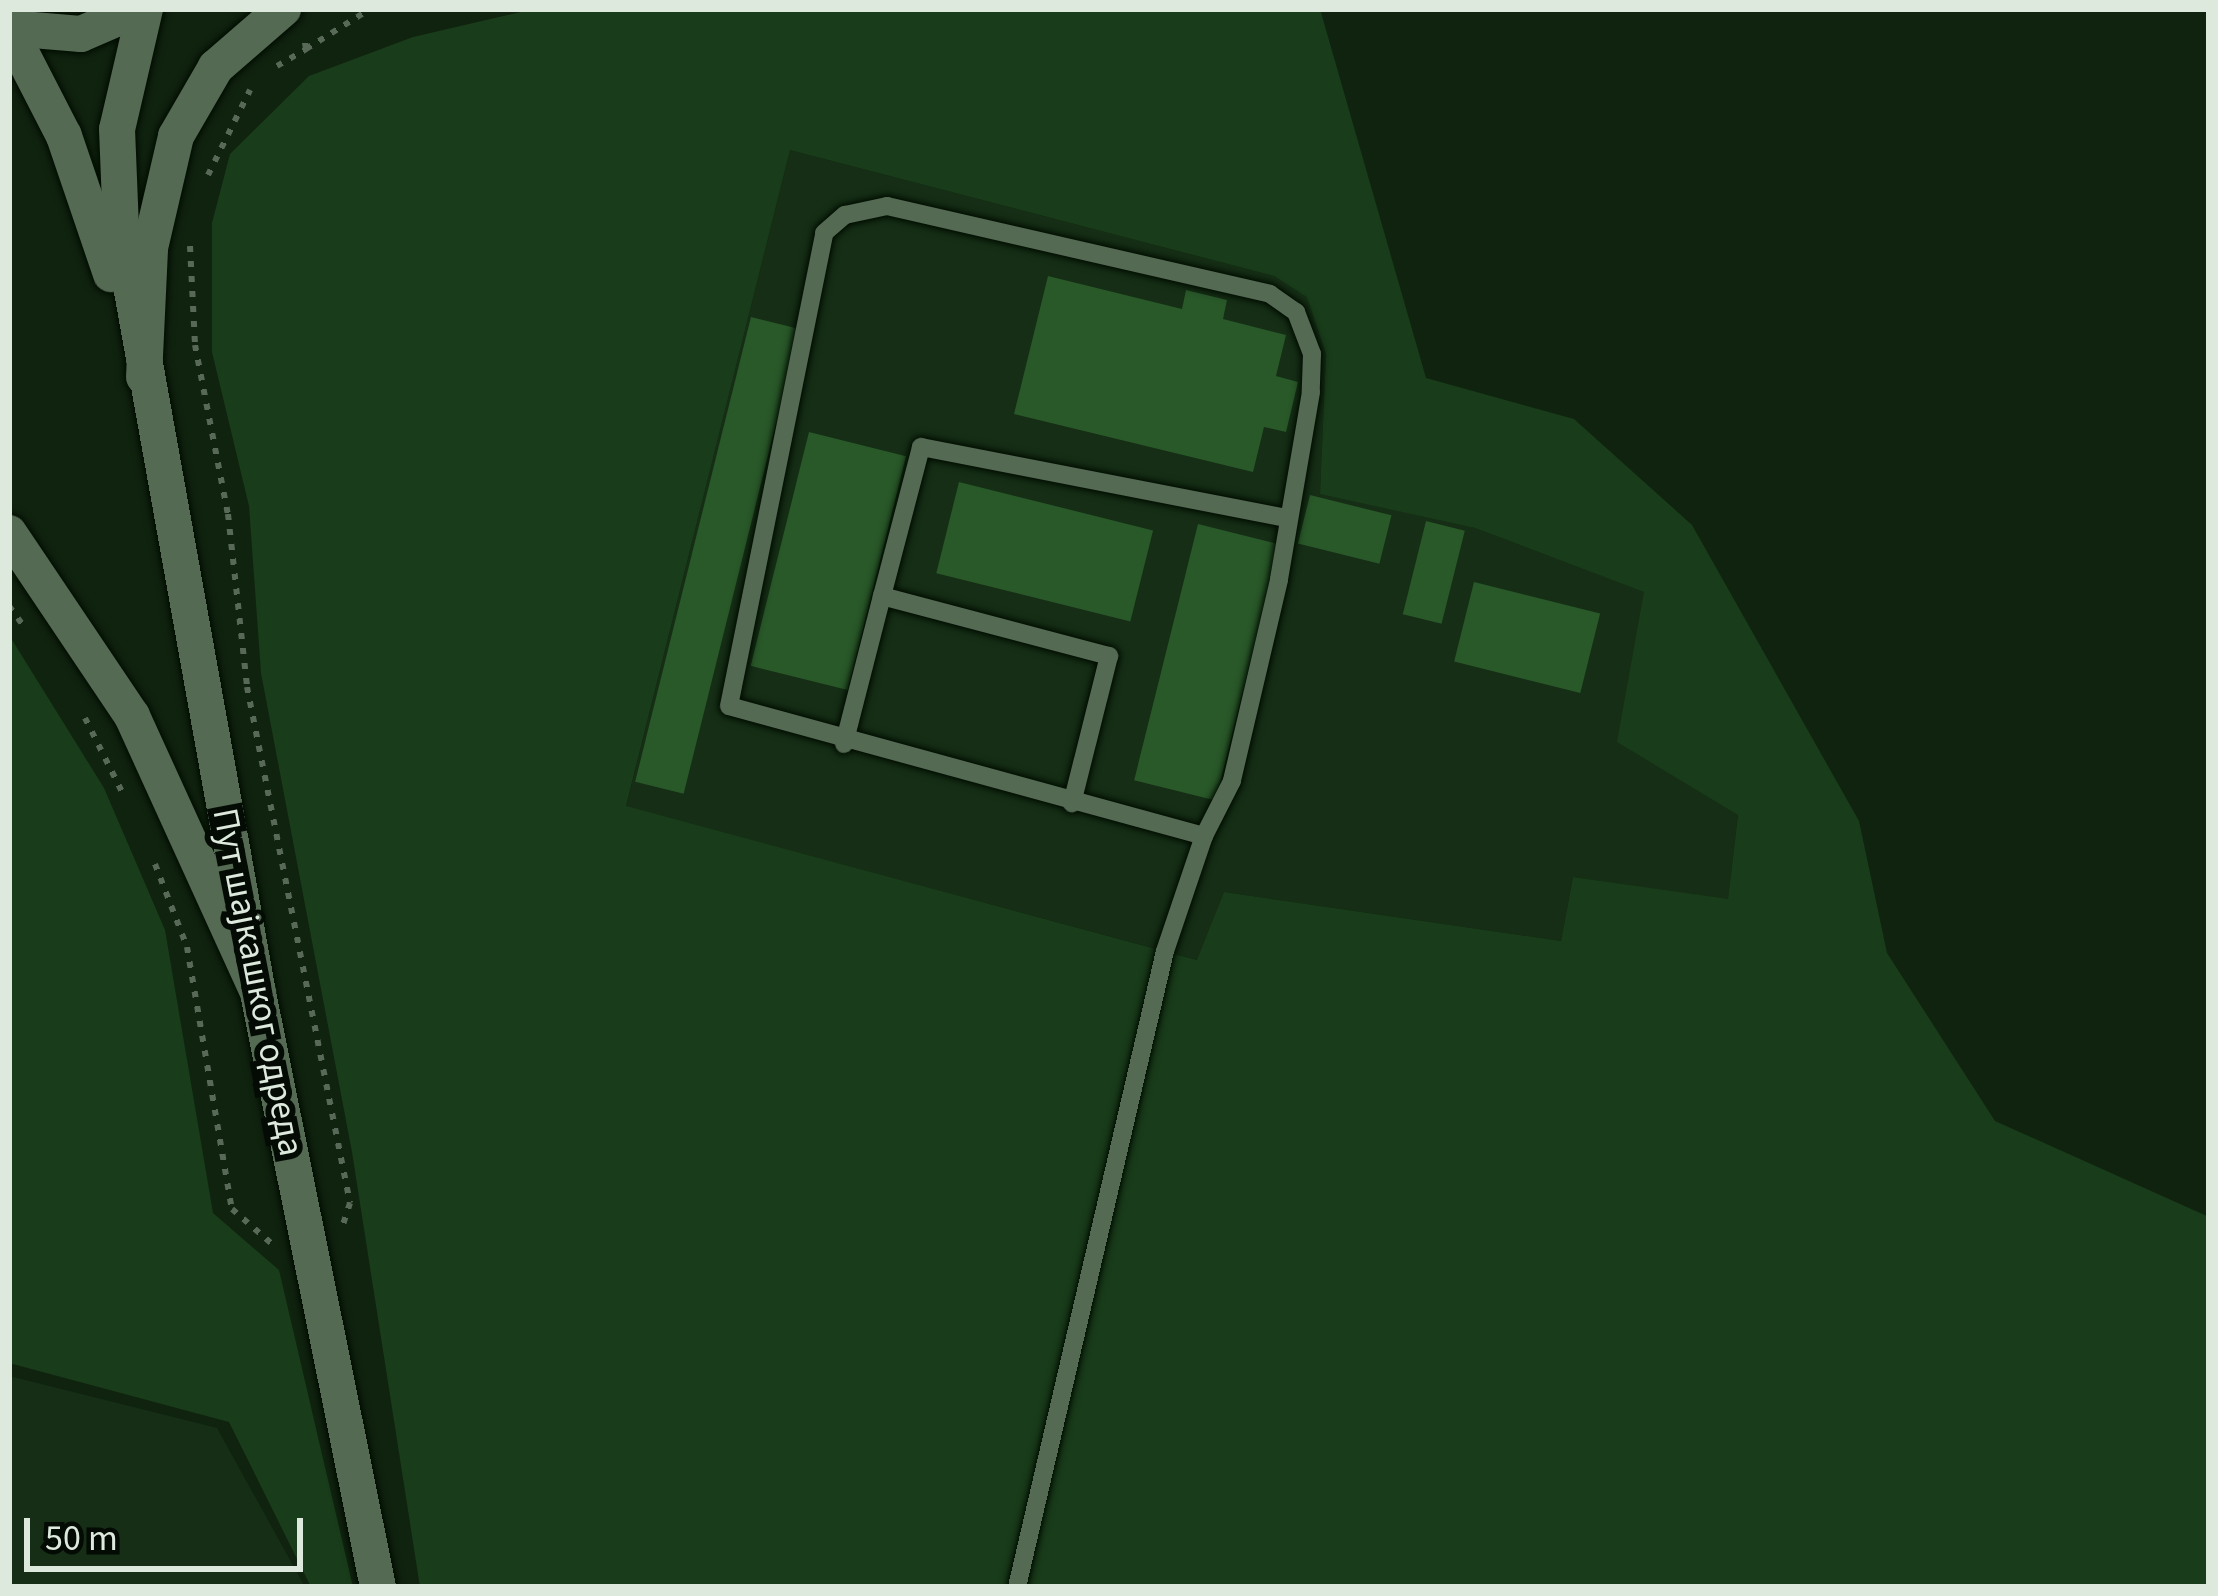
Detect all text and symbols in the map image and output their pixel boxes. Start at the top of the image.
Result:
street label: Пут шајкашког одреда [203,804,313,1160]
scale bar [30,1494,309,1568]
text: 50 m [45,1513,118,1564]

